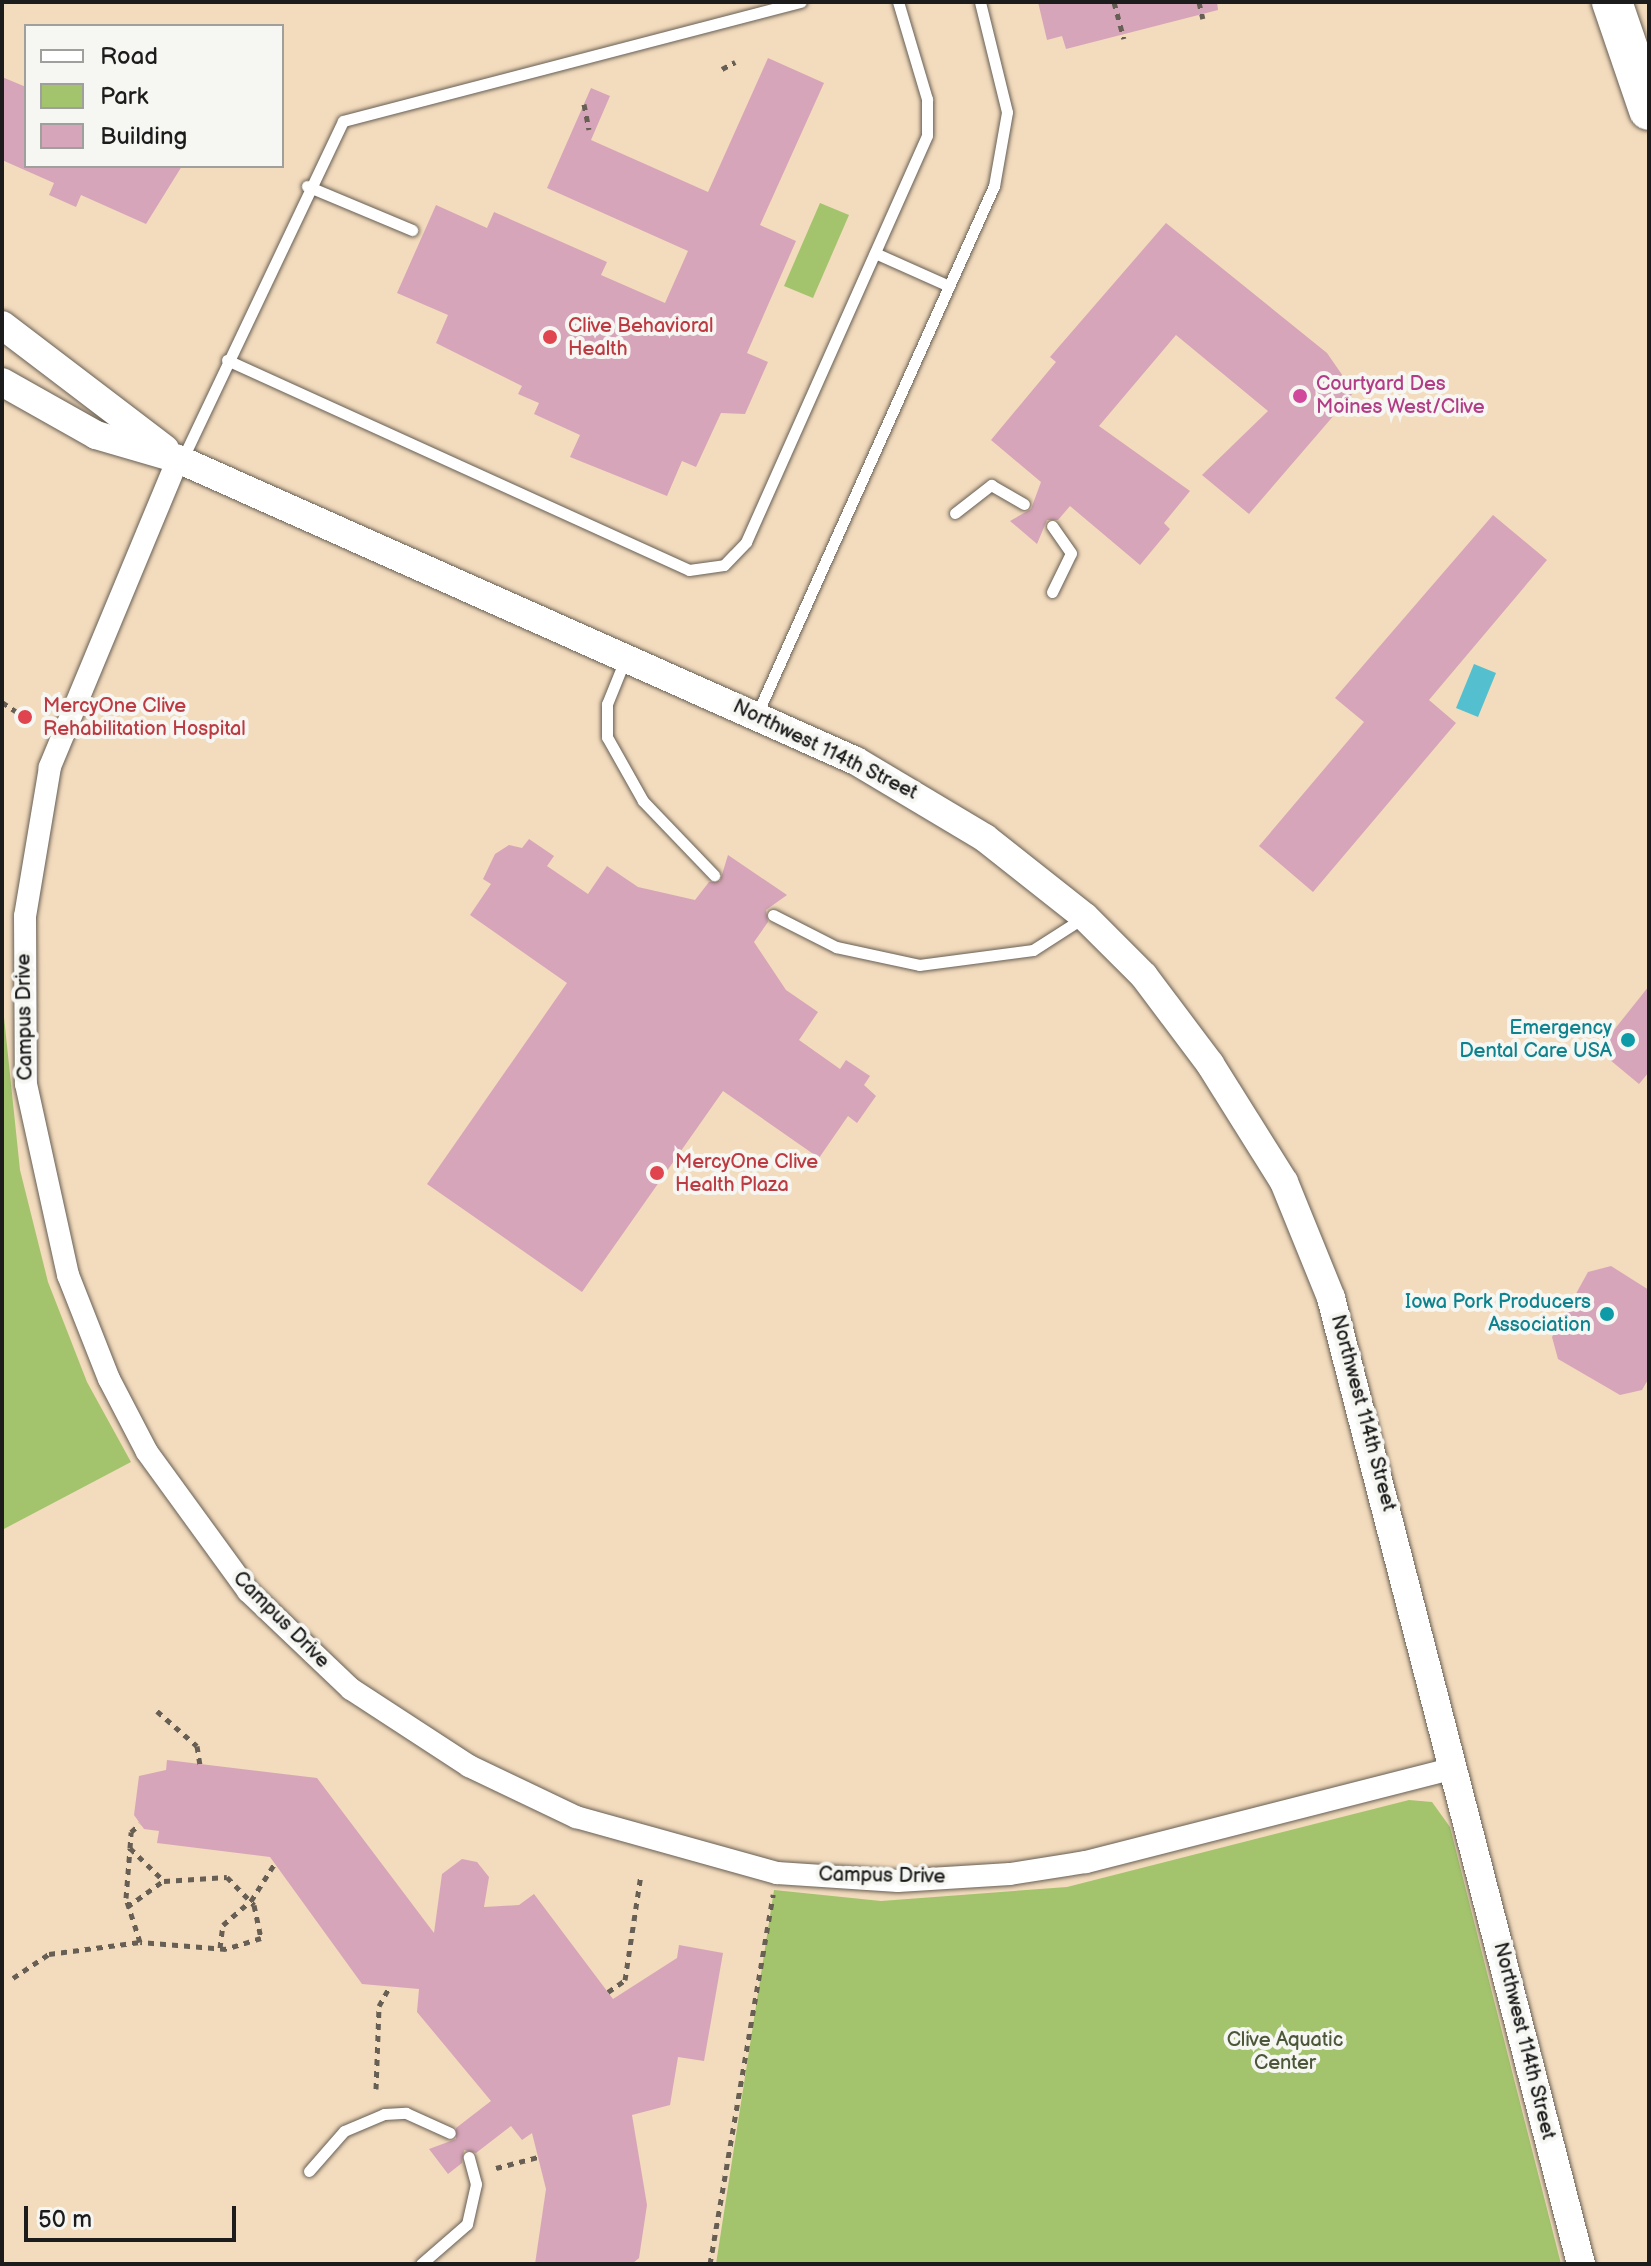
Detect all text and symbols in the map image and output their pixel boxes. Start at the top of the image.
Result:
legend [24,24,284,168]
text: Road [100,42,158,71]
text: Park [100,82,148,111]
text: Building [100,122,187,151]
place label: Clive Behavioral Health [568,314,713,361]
marker: Clive Behavioral Health [539,326,561,348]
place label: Courtyard Des Moines West/Clive [1316,372,1485,419]
marker: Courtyard Des Moines West/Clive [1291,387,1309,405]
place label: MercyOne Clive Rehabilitation Hospital [43,694,246,741]
street label: Northwest 114th Street [729,695,921,805]
marker: MercyOne Clive Rehabilitation Hospital [14,706,36,728]
street label: Campus Drive [12,953,38,1081]
place label: Emergency Dental Care USA [1459,1016,1612,1063]
marker: Emergency Dental Care USA [1619,1031,1637,1049]
place label: MercyOne Clive Health Plaza [675,1150,818,1197]
marker: MercyOne Clive Health Plaza [646,1162,668,1184]
place label: Iowa Pork Producers Association [1405,1290,1591,1337]
marker: Iowa Pork Producers Association [1598,1305,1616,1323]
street label: Northwest 114th Street [1325,1312,1401,1514]
street label: Campus Drive [228,1567,334,1673]
street label: Campus Drive [818,1863,946,1889]
street label: Northwest 114th Street [1488,1940,1560,2142]
park label: Clive Aquatic Center [1227,2028,1343,2075]
scale bar [28,2190,240,2240]
text: 50 m [38,2205,92,2234]

